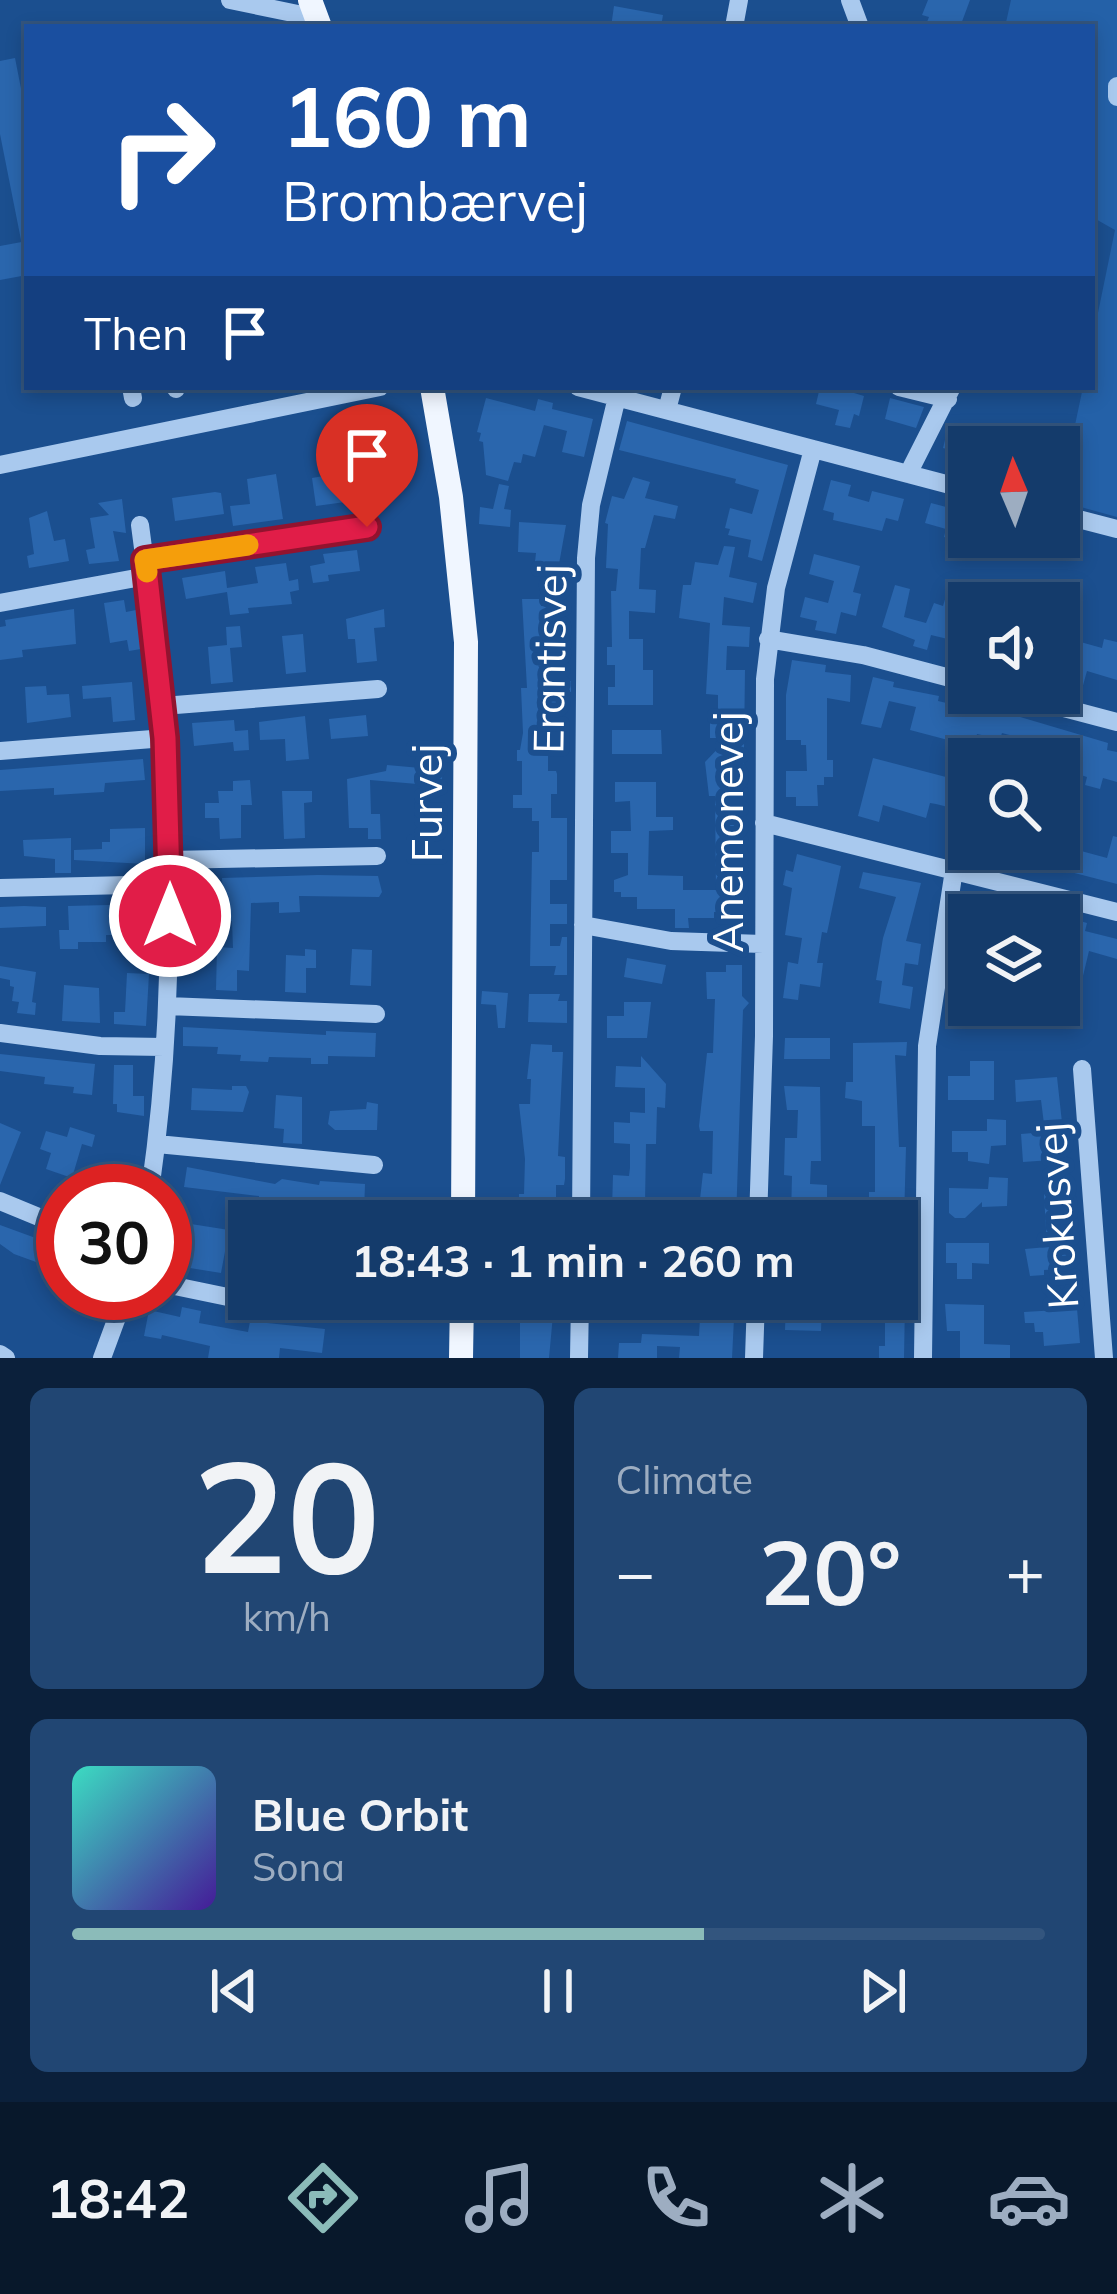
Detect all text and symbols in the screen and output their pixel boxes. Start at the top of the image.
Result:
text: 160 m [282,63,532,168]
icon: right [84,72,240,228]
text: Brombærvej [282,167,588,235]
icon: arrive [212,300,278,366]
text: Then [84,305,188,361]
pin [316,404,418,527]
icon: arrive [334,422,400,488]
north arrow [948,426,1080,558]
map controls [948,426,1080,1026]
street label: Erantisvej [521,564,578,754]
button: sound [948,582,1080,714]
street label: Anemonevej [701,711,754,953]
button: search [948,738,1080,870]
street label: Furvej [400,744,453,862]
position arrow [107,853,233,979]
button: layers [948,894,1080,1026]
street label: Krokusvej [1024,1121,1089,1311]
speed limit sign: 30 [36,1164,192,1320]
text: 18:43 · 1 min · 260 m [351,1232,795,1288]
text: 20 [193,1416,380,1612]
text: Climate [616,1455,753,1504]
text: 20° [759,1515,901,1628]
text: − [616,1530,655,1613]
text: + [1005,1530,1045,1613]
text: km/h [243,1592,331,1641]
text: Blue Orbit [252,1786,468,1842]
text: Sona [252,1842,345,1891]
icon: previous [201,1958,267,2024]
icon: pause [525,1958,591,2024]
icon: next [850,1958,916,2024]
icon: directions [281,2156,365,2240]
icon: music [458,2156,542,2240]
icon: phone [634,2156,718,2240]
icon: climate [810,2156,894,2240]
icon: car [987,2156,1071,2240]
text: 18:42 [46,2164,189,2232]

